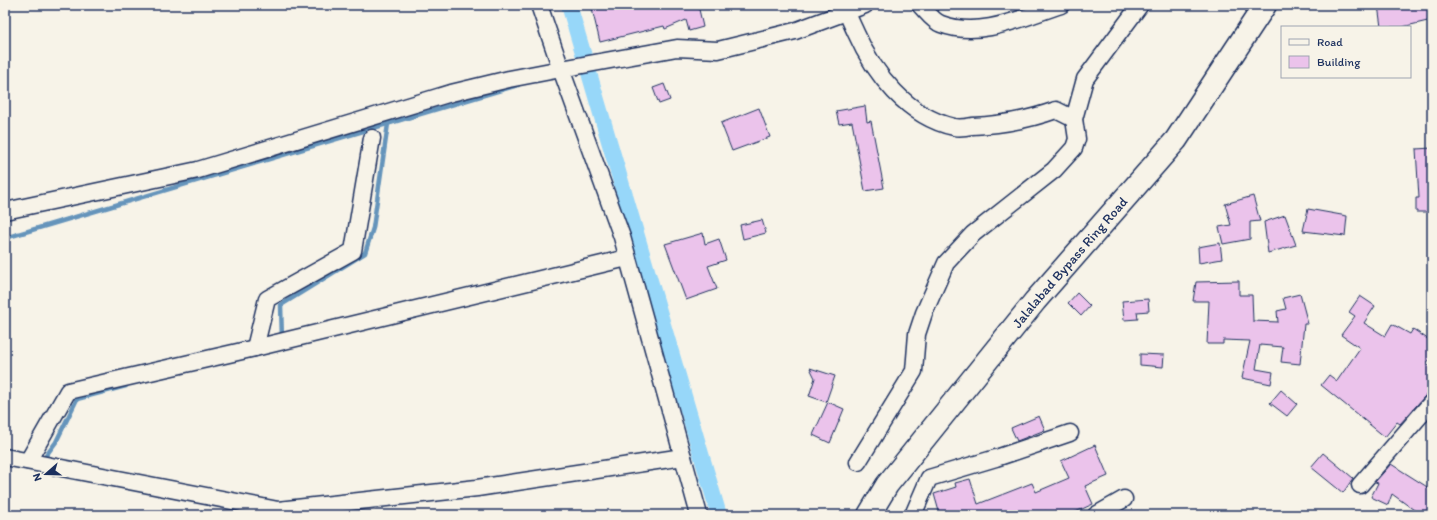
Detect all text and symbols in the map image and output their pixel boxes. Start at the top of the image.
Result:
legend [1281,26,1411,78]
text: Road [1317,35,1343,49]
text: Building [1317,55,1361,69]
street label: Jalalabad Bypass Ring Road [1009,193,1131,332]
north arrow [26,454,66,494]
text: N [30,472,44,483]

